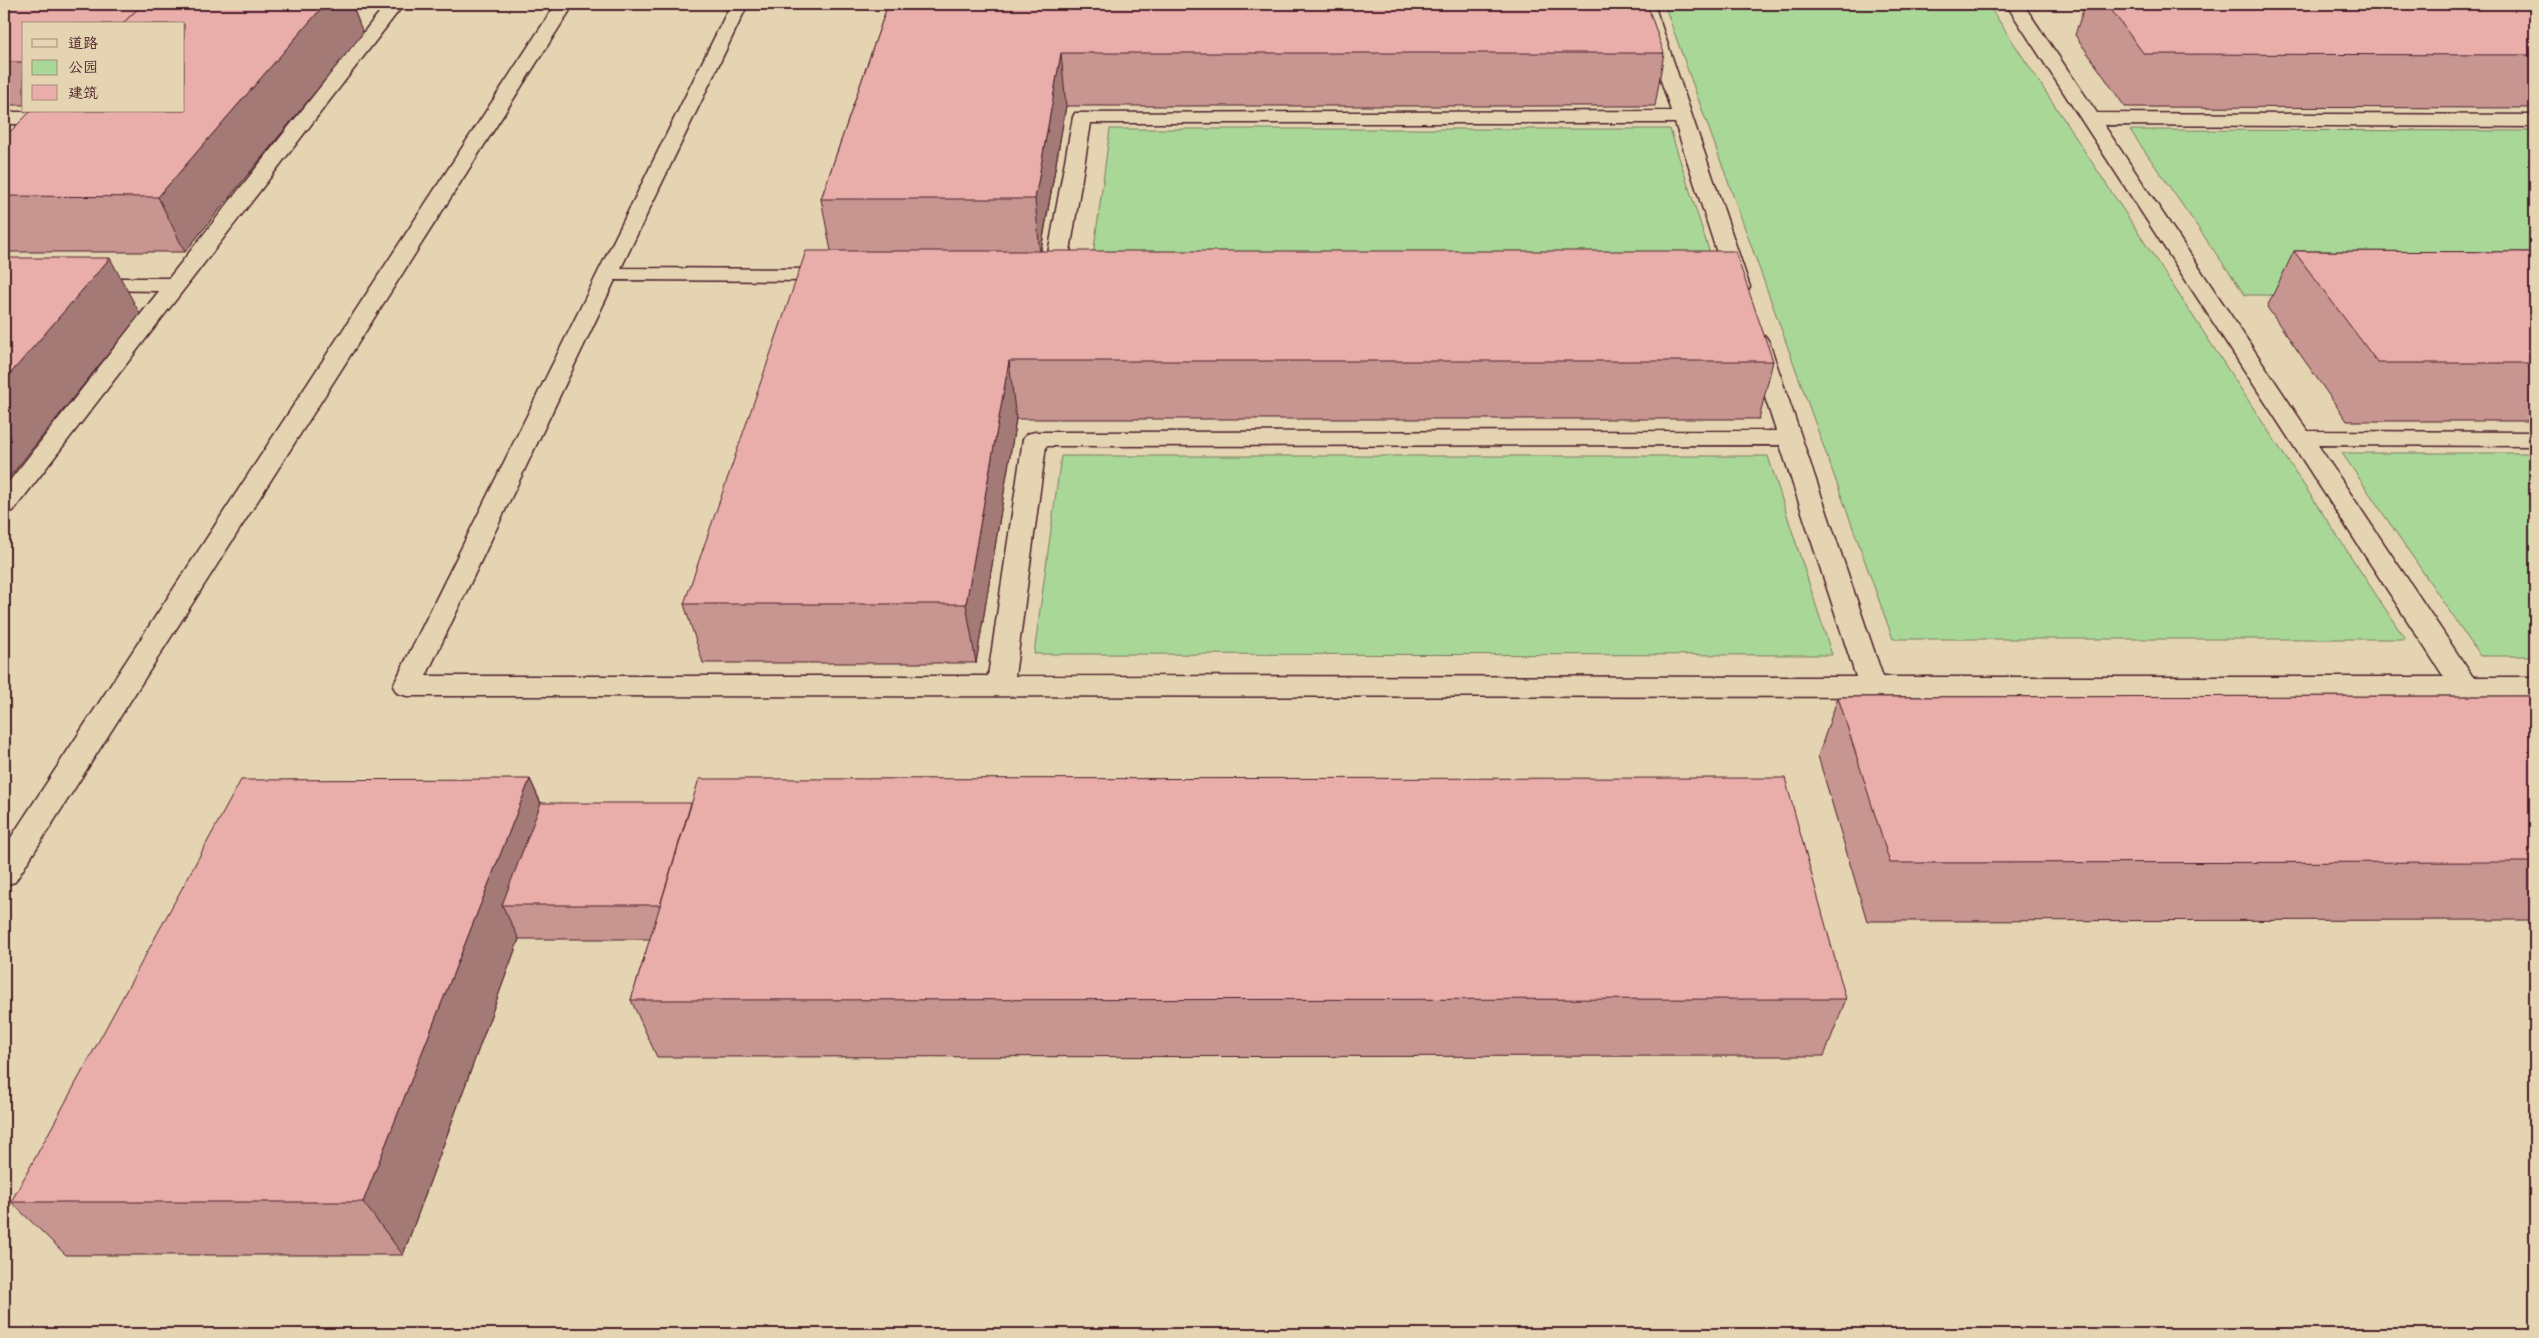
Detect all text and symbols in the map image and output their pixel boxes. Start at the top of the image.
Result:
legend [22,22,185,112]
text: 道路 [68,33,98,52]
text: 公园 [68,57,98,76]
text: 建筑 [68,83,98,102]

